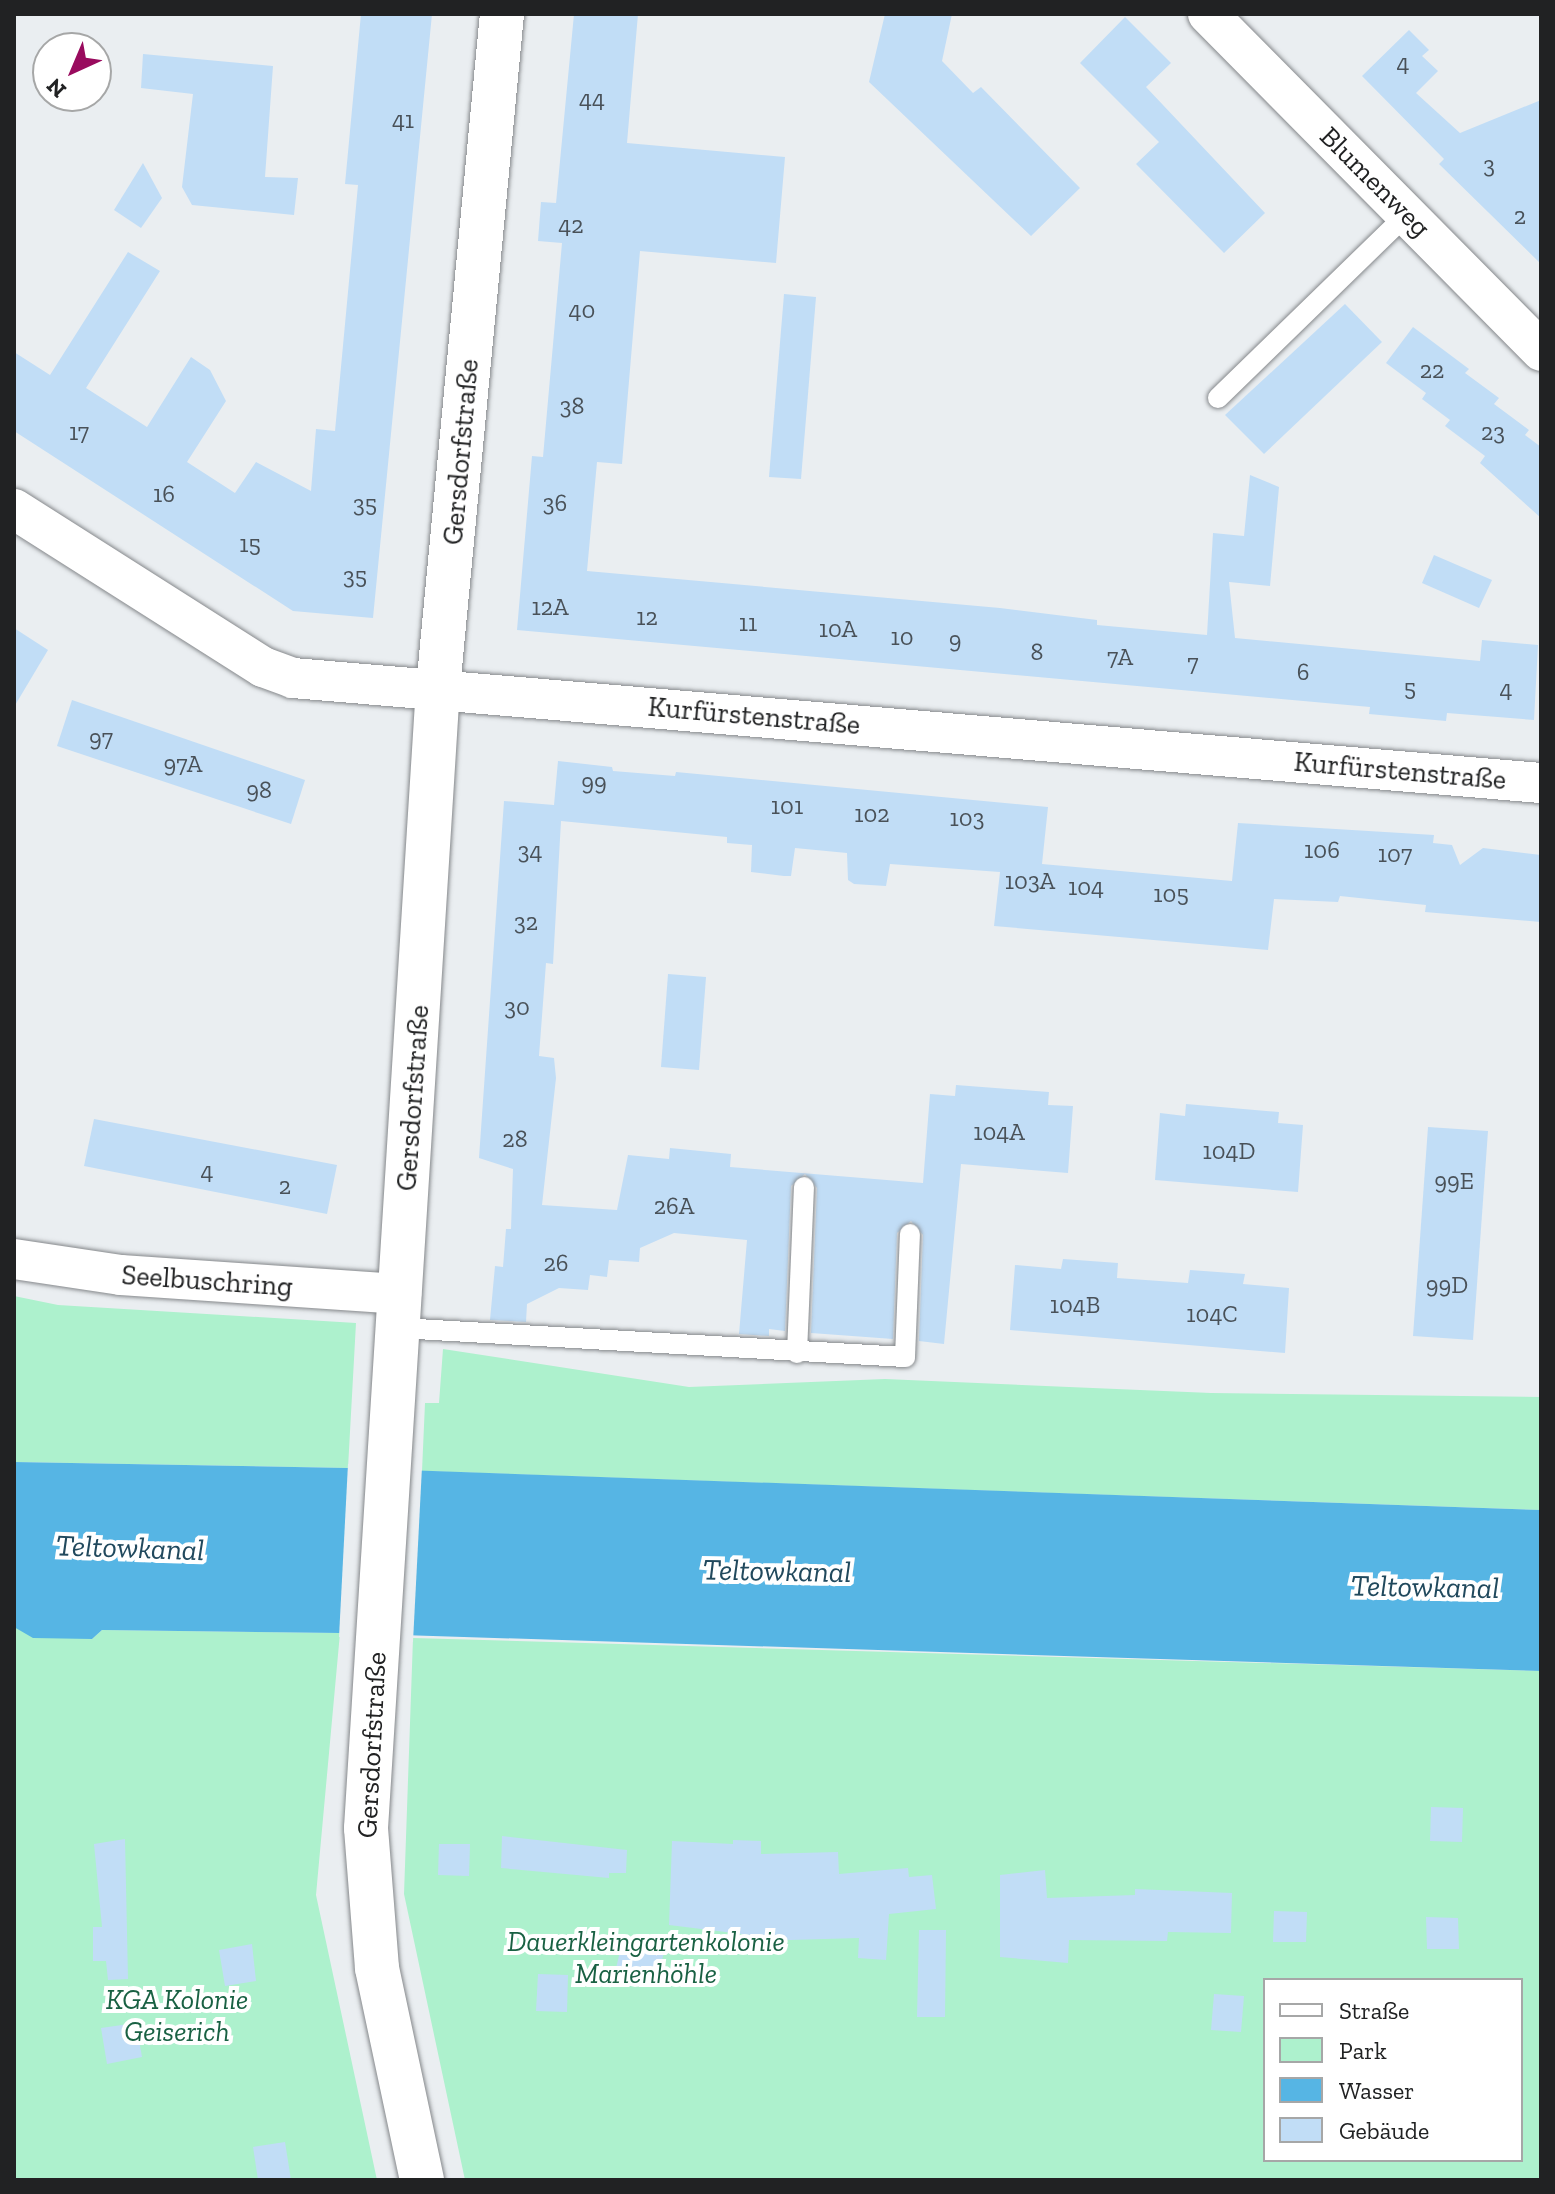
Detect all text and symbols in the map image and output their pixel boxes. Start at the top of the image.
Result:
north arrow [32,32,112,112]
house number: 4 [1397,49,1409,77]
text: N [41,73,72,104]
house number: 44 [579,85,605,113]
house number: 41 [392,106,414,134]
street label: Blumenweg [1313,120,1437,244]
house number: 3 [1483,151,1495,179]
house number: 2 [1514,202,1526,230]
house number: 42 [558,211,584,239]
house number: 40 [569,296,595,324]
house number: 22 [1420,356,1444,384]
street label: Gersdorfstraße [436,358,486,546]
house number: 38 [560,392,584,420]
house number: 17 [69,418,89,446]
house number: 23 [1481,418,1505,446]
house number: 16 [153,480,175,508]
house number: 36 [543,489,567,517]
house number: 35 [353,490,377,518]
house number: 15 [239,530,261,558]
house number: 35 [343,562,367,590]
house number: 12A [531,593,569,621]
house number: 12 [636,603,658,631]
house number: 11 [739,609,757,637]
house number: 10A [819,615,857,643]
house number: 10 [890,623,914,651]
house number: 9 [949,626,961,654]
house number: 8 [1031,638,1043,666]
house number: 7A [1107,643,1133,671]
house number: 7 [1187,649,1199,677]
house number: 6 [1297,658,1309,686]
house number: 5 [1404,674,1416,702]
house number: 4 [1500,675,1512,703]
street label: Kurfürstenstraße [647,690,861,742]
house number: 97 [89,724,113,752]
street label: Kurfürstenstraße [1293,745,1507,797]
house number: 97A [164,750,202,778]
house number: 99 [581,768,607,796]
house number: 98 [246,776,272,804]
house number: 101 [771,792,803,820]
house number: 102 [854,800,890,828]
house number: 103 [950,804,984,832]
house number: 106 [1304,836,1340,864]
house number: 34 [518,837,542,865]
house number: 107 [1378,840,1412,868]
house number: 103A [1005,867,1055,895]
house number: 104 [1068,873,1104,901]
house number: 105 [1153,880,1189,908]
house number: 32 [514,908,538,936]
house number: 30 [504,993,530,1021]
street label: Gersdorfstraße [390,1004,436,1192]
house number: 104A [973,1118,1025,1146]
house number: 28 [502,1125,528,1153]
house number: 104D [1203,1137,1255,1165]
house number: 4 [201,1157,213,1185]
house number: 99E [1434,1167,1474,1195]
house number: 2 [279,1172,291,1200]
house number: 26A [654,1192,694,1220]
house number: 26 [543,1249,569,1277]
street label: Seelbuschring [120,1258,294,1304]
house number: 99D [1426,1271,1468,1299]
house number: 104B [1050,1291,1100,1319]
house number: 104C [1186,1300,1238,1328]
water label: Teltowkanal [55,1527,205,1569]
water label: Teltowkanal [702,1552,852,1590]
water label: Teltowkanal [1350,1568,1500,1606]
street label: Gersdorfstraße [350,1651,394,1839]
park label: Dauerkleingartenkolonie Marienhöhle [507,1925,785,1991]
legend [1263,1978,1523,2162]
park label: KGA Kolonie Geiserich [105,1983,249,2049]
text: Straße [1339,1996,1409,2025]
text: Park [1339,2036,1387,2065]
text: Wasser [1339,2076,1414,2105]
text: Gebäude [1339,2116,1429,2145]

